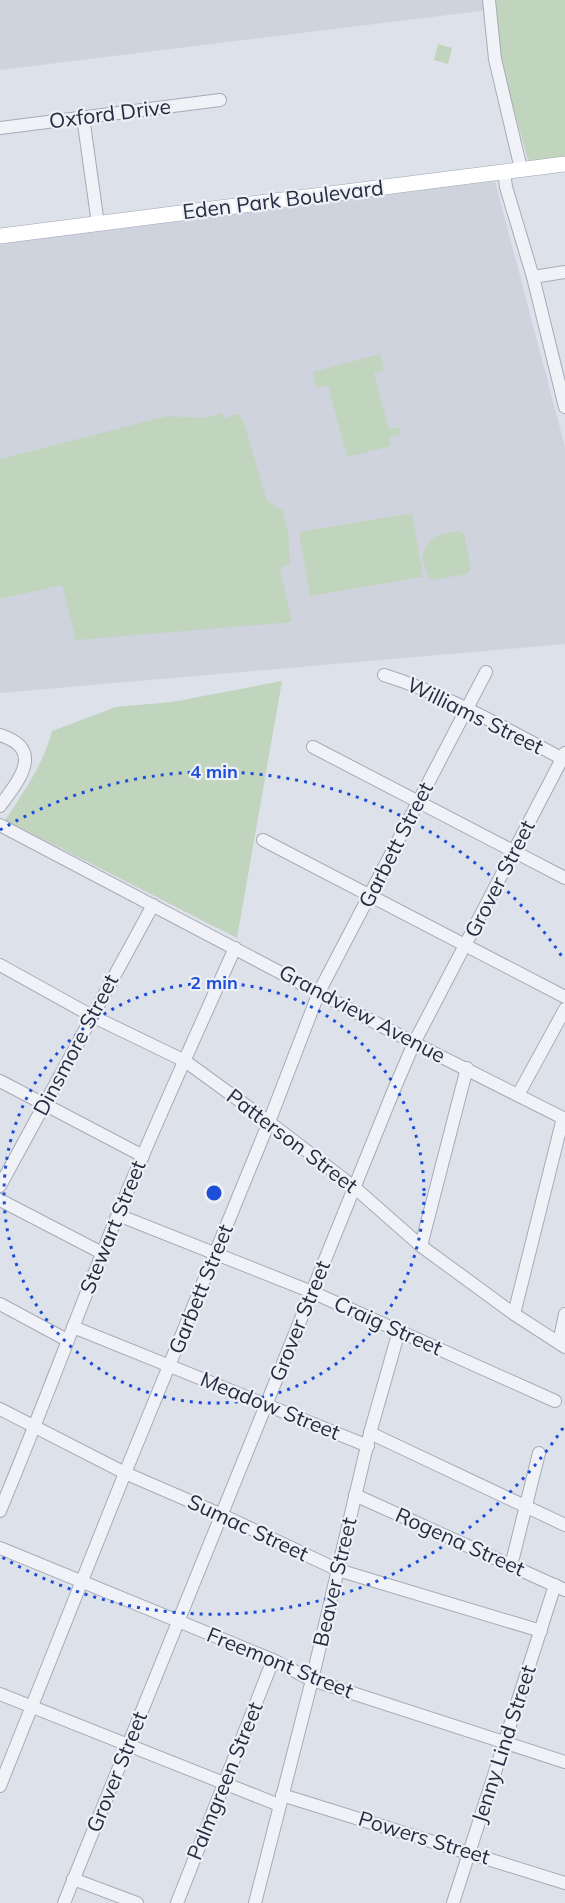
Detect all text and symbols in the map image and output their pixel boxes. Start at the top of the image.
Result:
street label: Oxford Drive [47,93,172,133]
street label: Eden Park Boulevard [181,174,385,224]
street label: Williams Street [403,671,548,759]
text: 4 min [190,760,238,783]
street label: Garbett Street [352,777,438,912]
street label: Grover Street [458,815,540,942]
street label: Grandview Avenue [275,958,450,1068]
street label: Dinsmore Street [27,969,123,1120]
text: 2 min [190,971,238,994]
street label: Patterson Street [222,1082,363,1198]
street label: Stewart Street [74,1156,151,1297]
centre of rings [204,1183,224,1203]
street label: Garbett Street [162,1220,238,1357]
street label: Grover Street [263,1256,335,1385]
street label: Craig Street [330,1290,447,1360]
street label: Meadow Street [197,1365,344,1445]
street label: Sumac Street [184,1488,313,1566]
street label: Rogena Street [392,1501,529,1581]
street label: Beaver Street [307,1515,362,1649]
street label: Freemont Street [203,1621,357,1703]
street label: Jenny Lind Street [465,1662,541,1826]
street label: Palmgreen Street [181,1698,268,1863]
street label: Grover Street [80,1707,152,1836]
street label: Powers Street [355,1805,493,1869]

